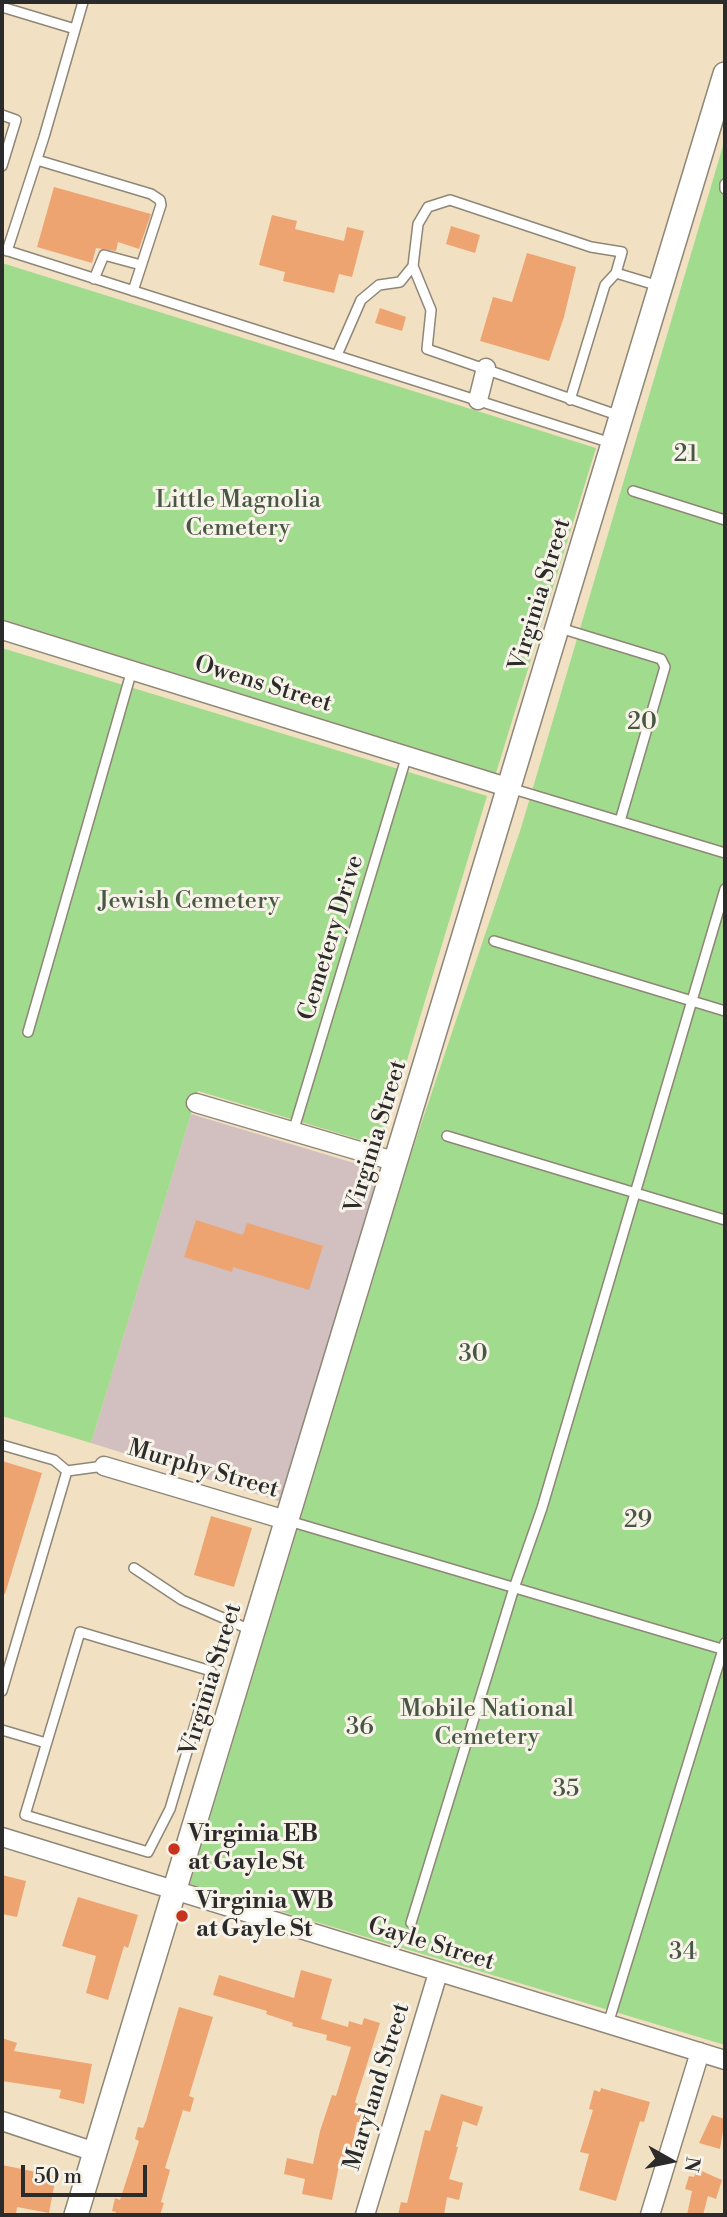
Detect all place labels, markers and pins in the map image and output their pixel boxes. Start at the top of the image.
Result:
place label: Virginia EB at Gayle St [188,1821,318,1877]
marker: Virginia EB at Gayle St [166,1841,182,1857]
place label: Virginia WB at Gayle St [196,1888,334,1944]
marker: Virginia WB at Gayle St [174,1908,190,1924]

